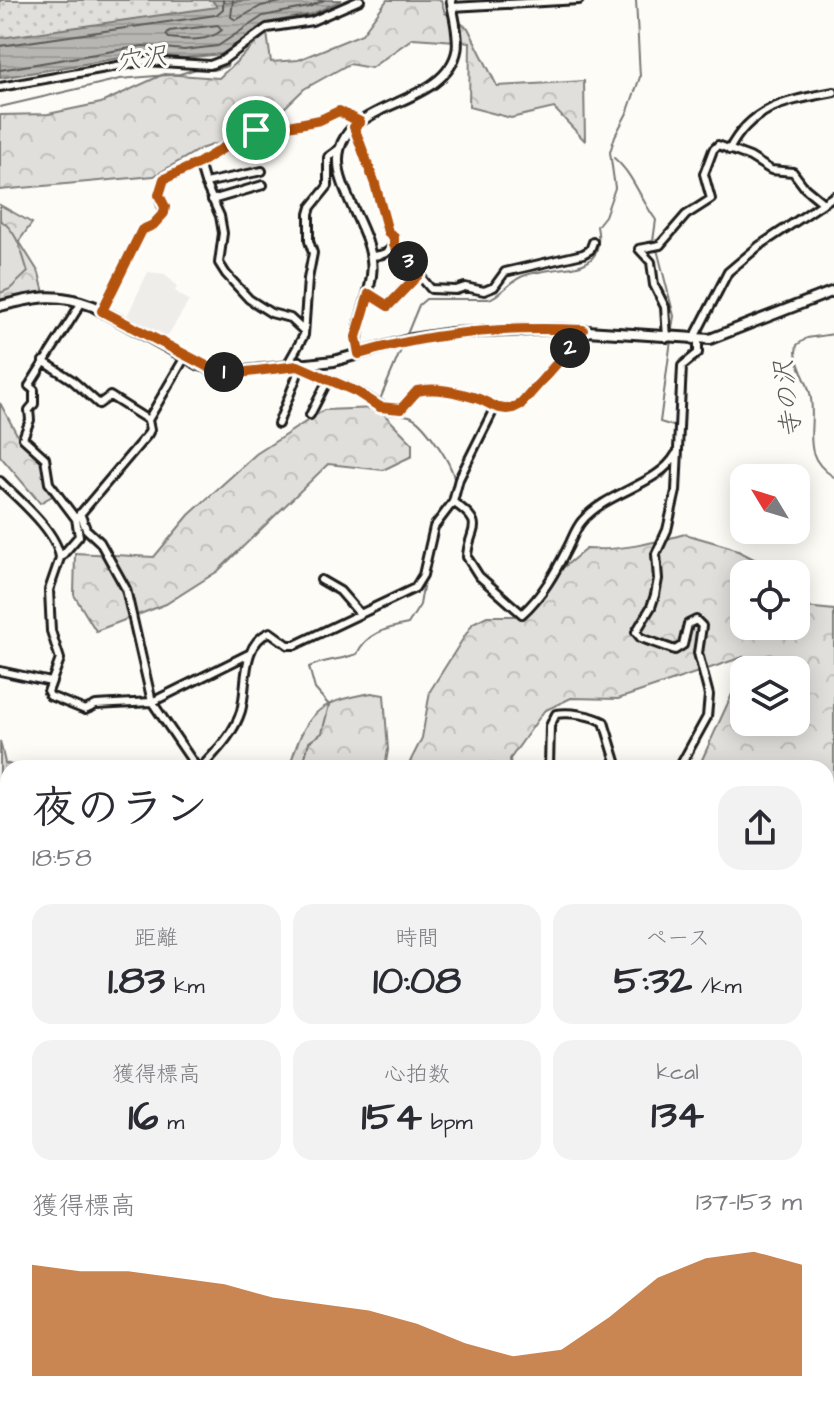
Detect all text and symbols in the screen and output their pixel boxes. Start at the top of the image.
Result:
water label: 穴沢 [113,37,170,80]
pin [222,96,290,164]
icon: arrive [234,108,278,152]
pin: 3 [388,241,428,281]
text: 3 [402,245,414,276]
pin: 2 [550,328,590,368]
text: 2 [564,332,576,363]
pin: 1 [204,352,244,392]
text: 1 [223,356,225,387]
water label: 寺の沢 [765,357,811,440]
north arrow [730,464,810,544]
map controls [730,464,810,736]
button: locate [730,560,810,640]
button: layers [730,656,810,736]
text: 夜のラン [32,779,208,840]
button: share [718,786,802,870]
text: 18:58 [32,840,92,876]
text: 距離 [134,923,178,954]
text: 時間 [395,923,439,954]
text: ペース [645,923,710,954]
text: 1.83 [108,954,165,1009]
text: 10:08 [373,954,461,1009]
text: 5:32 [614,954,692,1009]
text: km [165,971,205,1002]
text: /km [692,971,742,1002]
text: kcal [657,1057,699,1088]
text: 獲得標高 [112,1059,200,1090]
text: 心拍数 [384,1059,450,1090]
text: 134 [651,1088,704,1143]
text: 16 [128,1090,158,1145]
text: 154 [361,1090,422,1145]
text: m [158,1107,184,1138]
text: bpm [422,1107,473,1138]
text: 137–153 m [696,1184,802,1220]
text: 獲得標高 [32,1188,136,1224]

